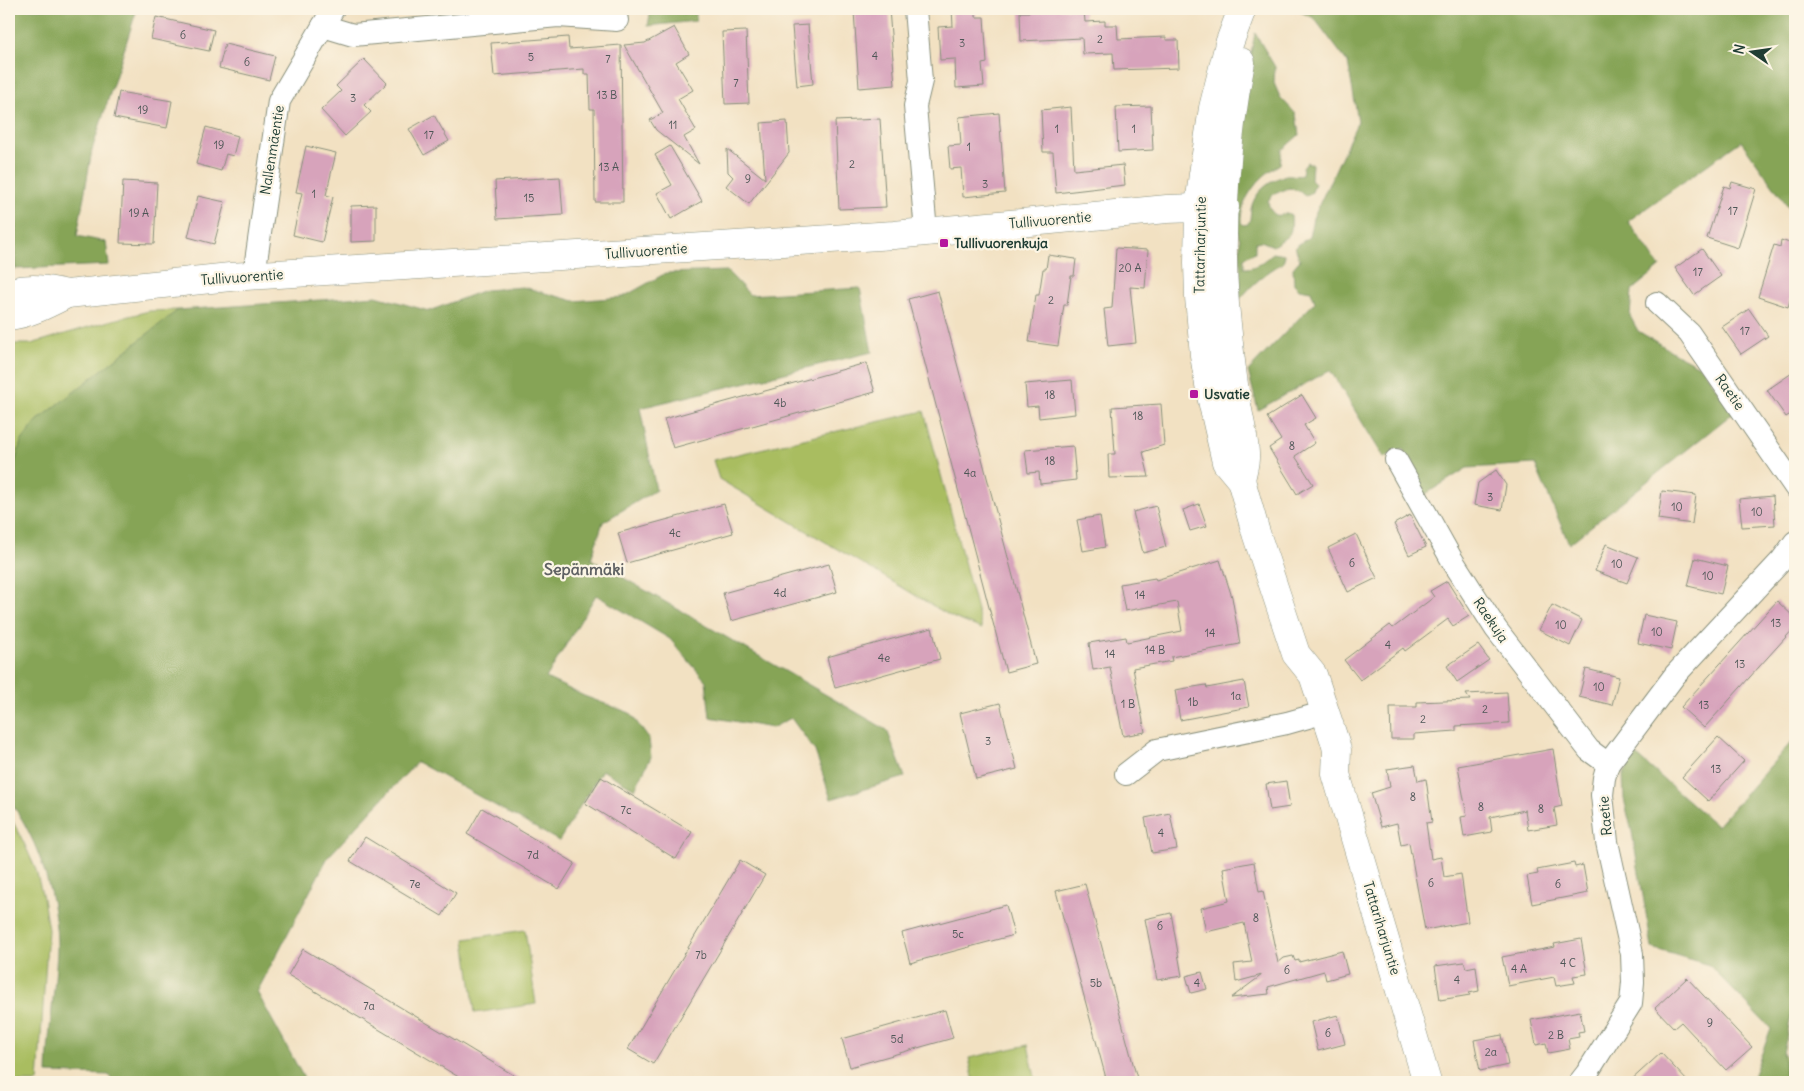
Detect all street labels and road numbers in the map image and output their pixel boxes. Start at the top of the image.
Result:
street label: Nallenmäentie [256,104,288,196]
street label: Tattariharjuntie [1190,196,1210,294]
street label: Tullivuorentie [1008,207,1092,233]
street label: Tullivuorentie [604,239,688,263]
street label: Tullivuorentie [200,265,284,289]
street label: Raetie [1711,371,1749,413]
street label: Raekuja [1469,594,1513,646]
street label: Raetie [1594,795,1616,837]
street label: Tattariharjuntie [1359,879,1405,977]

